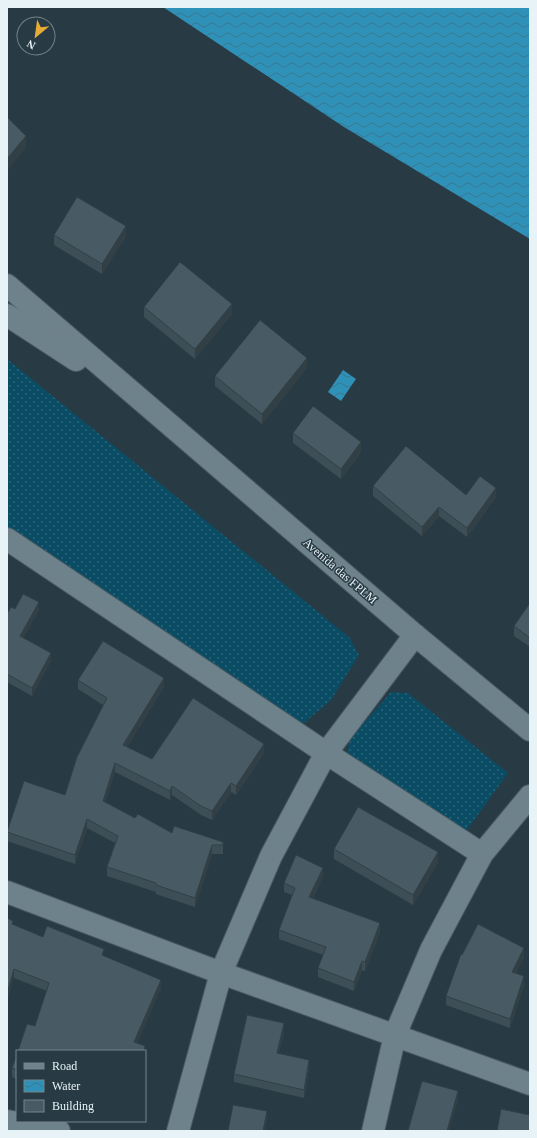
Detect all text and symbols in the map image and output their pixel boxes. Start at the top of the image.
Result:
north arrow [16,16,56,56]
text: N [25,38,38,52]
street label: Avenida das FPLM [300,535,380,607]
legend [16,1050,146,1122]
text: Road [52,1059,77,1073]
text: Water [52,1079,80,1093]
text: Building [52,1099,94,1113]

